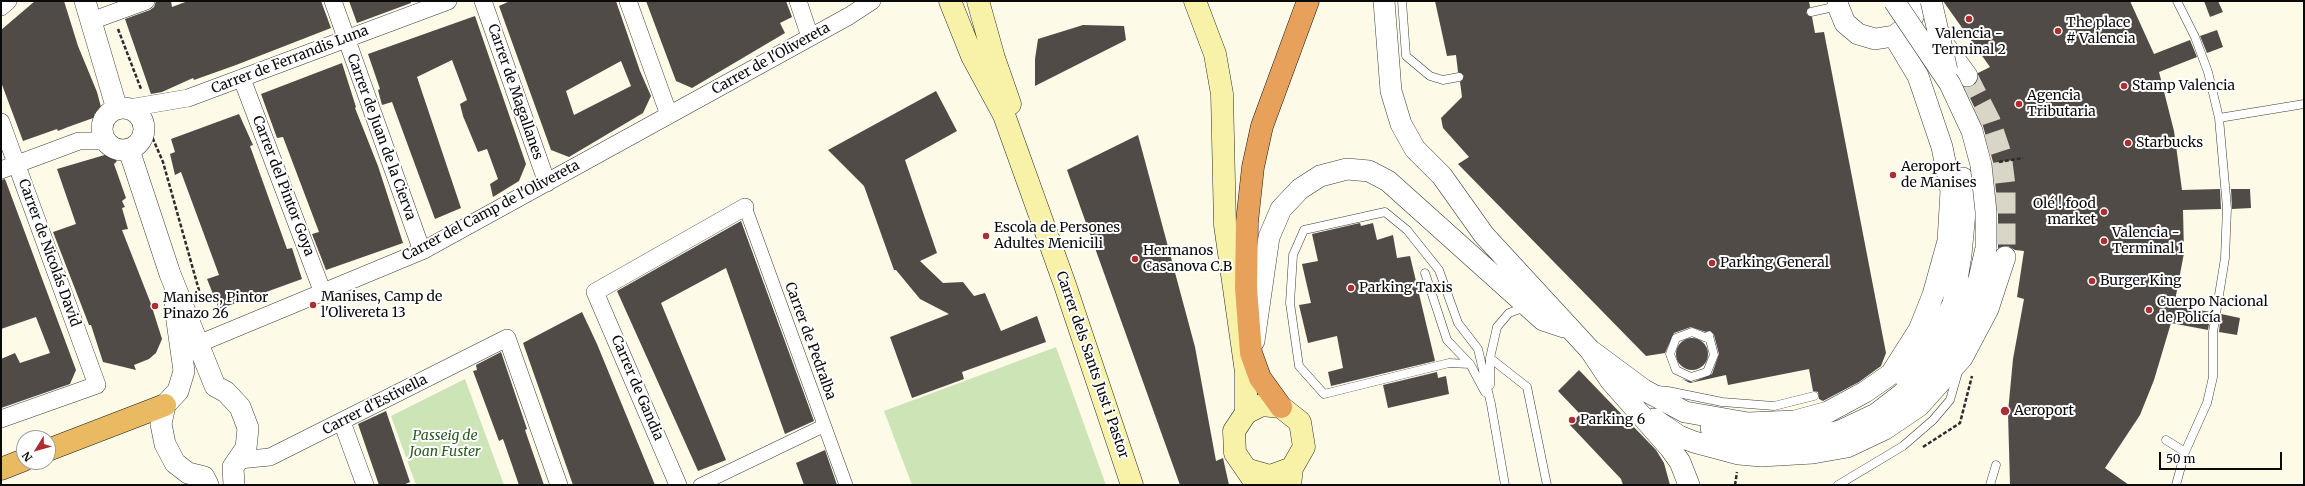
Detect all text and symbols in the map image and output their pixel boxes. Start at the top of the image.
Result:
marker: Valencia - Terminal 2 [1964,14,1974,24]
place label: The place # Valencia [2066,15,2135,48]
street label: Carrer de l'Olivereta [709,20,833,98]
street label: Carrer de Ferrandis Luna [209,22,371,98]
street label: Carrer de Magallanes [484,22,546,162]
place label: Valencia - Terminal 2 [1932,26,2006,58]
marker: The place # Valencia [2053,26,2063,36]
street label: Carrer de Juan de la Cierva [343,52,419,222]
place label: Stamp Valencia [2132,78,2235,94]
marker: Stamp Valencia [2119,81,2129,91]
place label: Agencia Tributaria [2027,88,2096,120]
marker: Agencia Tributaria [2014,99,2024,109]
street label: Carrer del Pintor Goya [248,113,318,259]
place label: Starbucks [2136,135,2203,151]
marker: Starbucks [2123,138,2133,148]
street label: Carrer del Camp de l'Olivereta [399,157,583,265]
place label: Aeroport de Manises [1901,159,1977,192]
marker: Aeroport de Manises [1888,170,1898,180]
street label: Carrer de Nicolás David [14,177,84,329]
place label: Olé ! food market [2033,196,2096,228]
marker: Olé ! food market [2099,207,2109,217]
place label: Escola de Persones Adultes Menicili [994,220,1120,252]
place label: Valencia - Terminal 1 [2112,225,2184,258]
marker: Escola de Persones Adultes Menicili [981,231,991,241]
marker: Valencia - Terminal 1 [2099,236,2109,246]
place label: Hermanos Casanova C.B [1143,243,1232,276]
marker: Hermanos Casanova C.B [1130,254,1140,264]
place label: Parking General [1720,255,1829,271]
marker: Parking General [1707,258,1717,268]
street label: Carrer dels Sants Just i Pastor [1052,269,1132,461]
place label: Burger King [2100,273,2181,289]
marker: Burger King [2087,276,2097,286]
street label: Carrer de Pedralba [781,280,839,402]
place label: Parking Taxis [1359,280,1453,296]
marker: Parking Taxis [1346,283,1356,293]
place label: Manises, Camp de l'Olivereta 13 [321,289,442,322]
place label: Manises, Pintor Pinazo 26 [163,290,268,322]
place label: Cuerpo Nacional de Policía [2157,294,2268,326]
marker: Manises, Camp de l'Olivereta 13 [308,300,318,310]
marker: Manises, Pintor Pinazo 26 [150,301,160,311]
marker: Cuerpo Nacional de Policía [2144,305,2154,315]
street label: Carrer de Gandia [607,333,667,443]
street label: Carrer d'Estivella [320,371,430,439]
place label: Aeroport [2014,403,2074,419]
marker: Aeroport [1999,405,2011,417]
place label: Parking 6 [1580,412,1645,428]
marker: Parking 6 [1567,415,1577,425]
park label: Passeig de Joan Fuster [409,428,481,460]
north arrow [16,430,56,470]
scale bar [2161,444,2284,470]
text: N [19,449,35,464]
text: 50 m [2166,451,2195,466]

